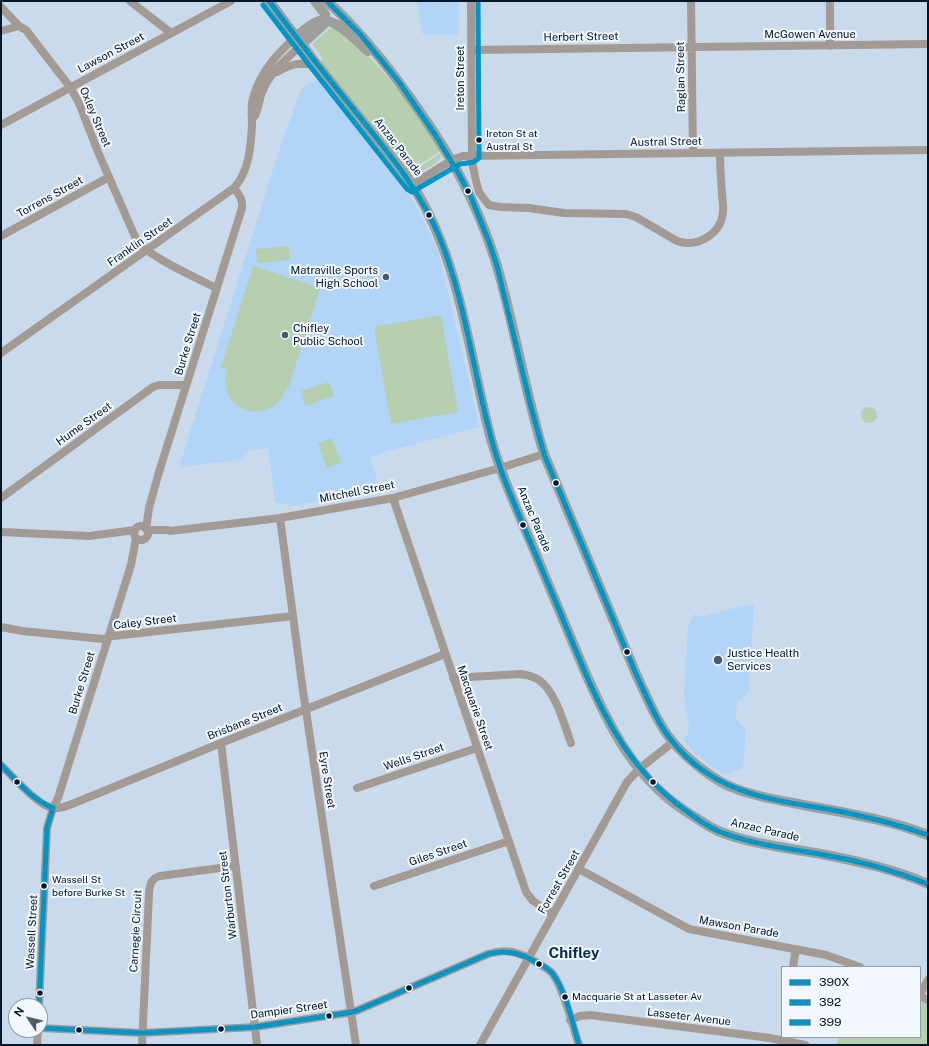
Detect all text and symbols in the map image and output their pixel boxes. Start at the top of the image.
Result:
street label: McGowen Avenue [764,28,856,42]
street label: Lawson Street [75,30,147,76]
street label: Herbert Street [543,30,619,44]
street label: Raglan Street [674,42,688,112]
street label: Ireton Street [454,46,468,110]
street label: Oxley Street [76,85,114,149]
street label: Anzac Parade [371,115,425,179]
place label: Ireton St at Austral St [486,128,538,152]
marker: Ireton St at Austral St [474,135,484,145]
street label: Austral Street [630,135,702,149]
street label: Torrens Street [15,173,85,221]
unlabelled marker [463,186,473,196]
unlabelled marker [424,210,434,220]
street label: Franklin Street [105,215,175,269]
place label: Matraville Sports High School [291,264,378,290]
marker: Matraville Sports High School [381,272,391,282]
street label: Burke Street [172,311,204,377]
place label: Chifley Public School [293,322,363,348]
marker: Chifley Public School [280,330,290,340]
street label: Hume Street [54,399,114,449]
street label: Mitchell Street [318,478,396,506]
unlabelled marker [551,478,561,488]
street label: Anzac Parade [514,484,554,554]
unlabelled marker [518,520,528,530]
street label: Caley Street [113,612,177,632]
unlabelled marker [622,647,632,657]
place label: Justice Health Services [727,647,799,673]
street label: Burke Street [66,650,98,716]
marker: Justice Health Services [712,654,724,666]
street label: Macquarie Street [454,664,496,752]
street label: Brisbane Street [205,701,285,743]
street label: Wells Street [382,741,446,773]
street label: Eyre Street [316,750,338,810]
unlabelled marker [12,777,22,787]
unlabelled marker [648,777,658,787]
street label: Anzac Parade [729,816,801,844]
street label: Giles Street [407,837,469,869]
street label: Forrest Street [535,848,583,916]
street label: Warburton Street [216,850,240,940]
place label: Wassell St before Burke St [52,874,125,898]
marker: Wassell St before Burke St [39,881,49,891]
street label: Carnegie Circuit [127,889,145,973]
street label: Wassell Street [23,894,41,970]
street label: Mawson Parade [698,913,780,941]
district label: Chifley [549,944,599,962]
unlabelled marker [534,959,544,969]
legend [781,966,921,1038]
text: 390X [819,975,850,989]
unlabelled marker [404,983,414,993]
unlabelled marker [35,988,45,998]
place label: Macquarie St at Lasseter Av [572,991,702,1003]
marker: Macquarie St at Lasseter Av [560,992,570,1002]
text: 392 [819,995,841,1009]
north arrow [8,998,48,1038]
street label: Dampier Street [250,998,328,1022]
text: N [12,1005,26,1019]
street label: Lasseter Avenue [646,1005,732,1029]
unlabelled marker [324,1011,334,1021]
text: 399 [819,1015,841,1029]
unlabelled marker [216,1024,226,1034]
unlabelled marker [74,1025,84,1035]

